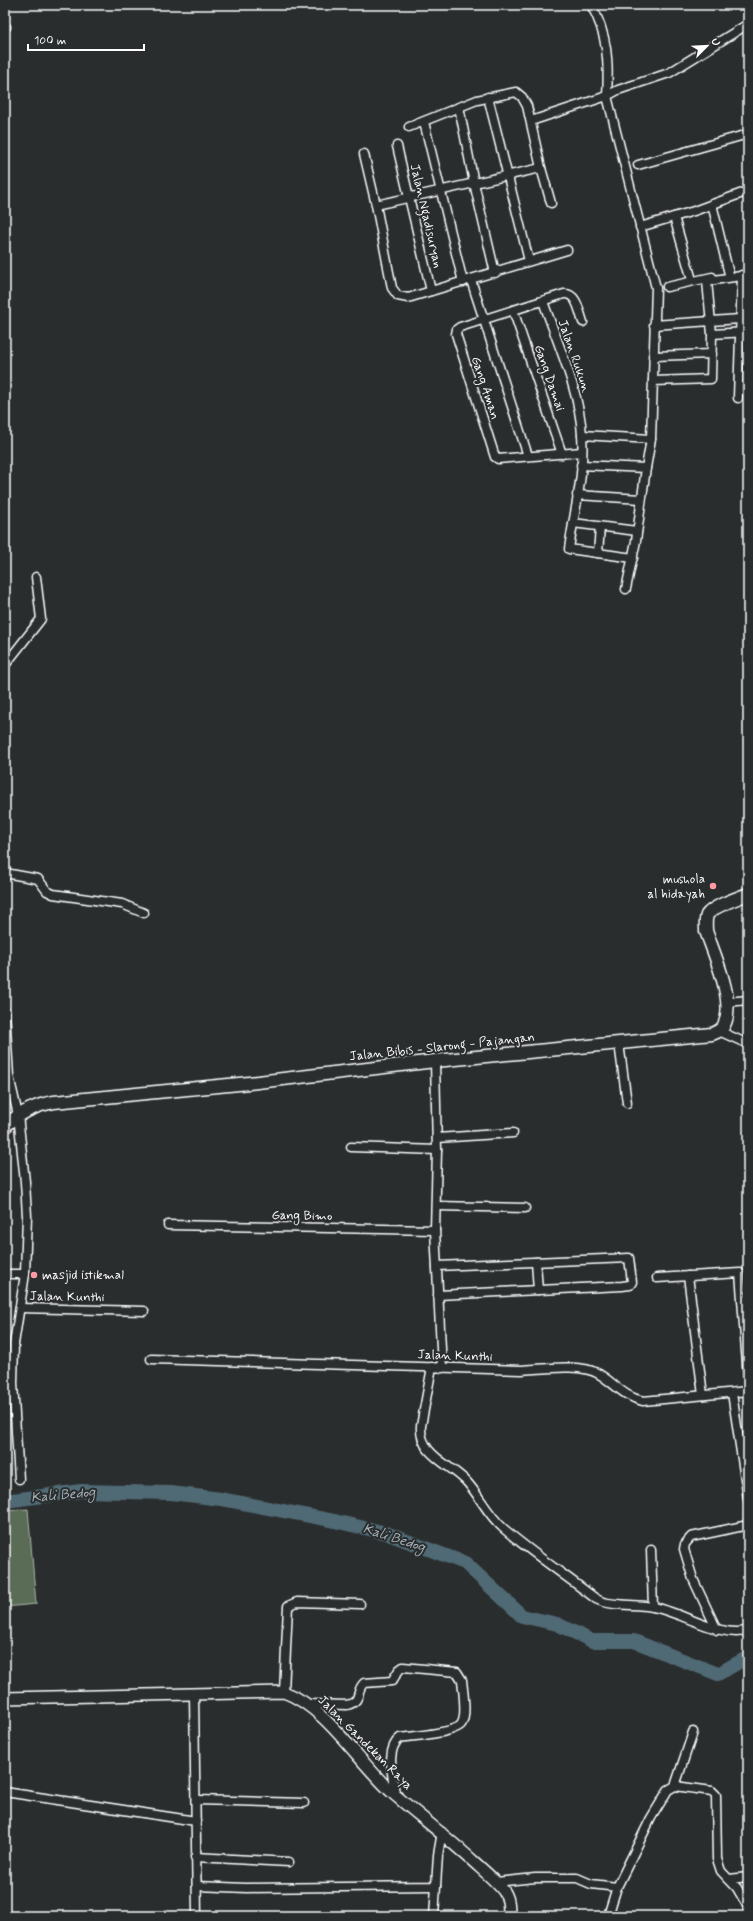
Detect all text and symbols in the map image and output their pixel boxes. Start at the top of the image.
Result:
scale bar [28,26,144,52]
north arrow [687,26,727,66]
text: 100 m [34,33,66,49]
text: U [707,36,723,48]
street label: Jalan Ngadisuryan [404,162,446,270]
street label: Jalan Rukun [554,317,594,395]
street label: Gang Damai [529,342,568,414]
street label: Gang Aman [466,354,503,422]
place label: mushola al hidayah [648,871,705,903]
marker: mushola al hidayah [708,881,718,891]
street label: Jalan Bibis - Slarong - Pajangan [348,1029,536,1067]
street label: Gang Bimo [271,1207,333,1226]
place label: masjid istikmal [42,1267,124,1284]
marker: masjid istikmal [29,1270,39,1280]
street label: Jalan Kunthi [29,1288,105,1306]
street label: Jalan Kunthi [417,1346,493,1366]
water label: Kali Bedog [30,1483,97,1509]
water label: Kali Bedog [360,1519,428,1559]
street label: Jalan Gandekan Raya [314,1692,416,1794]

